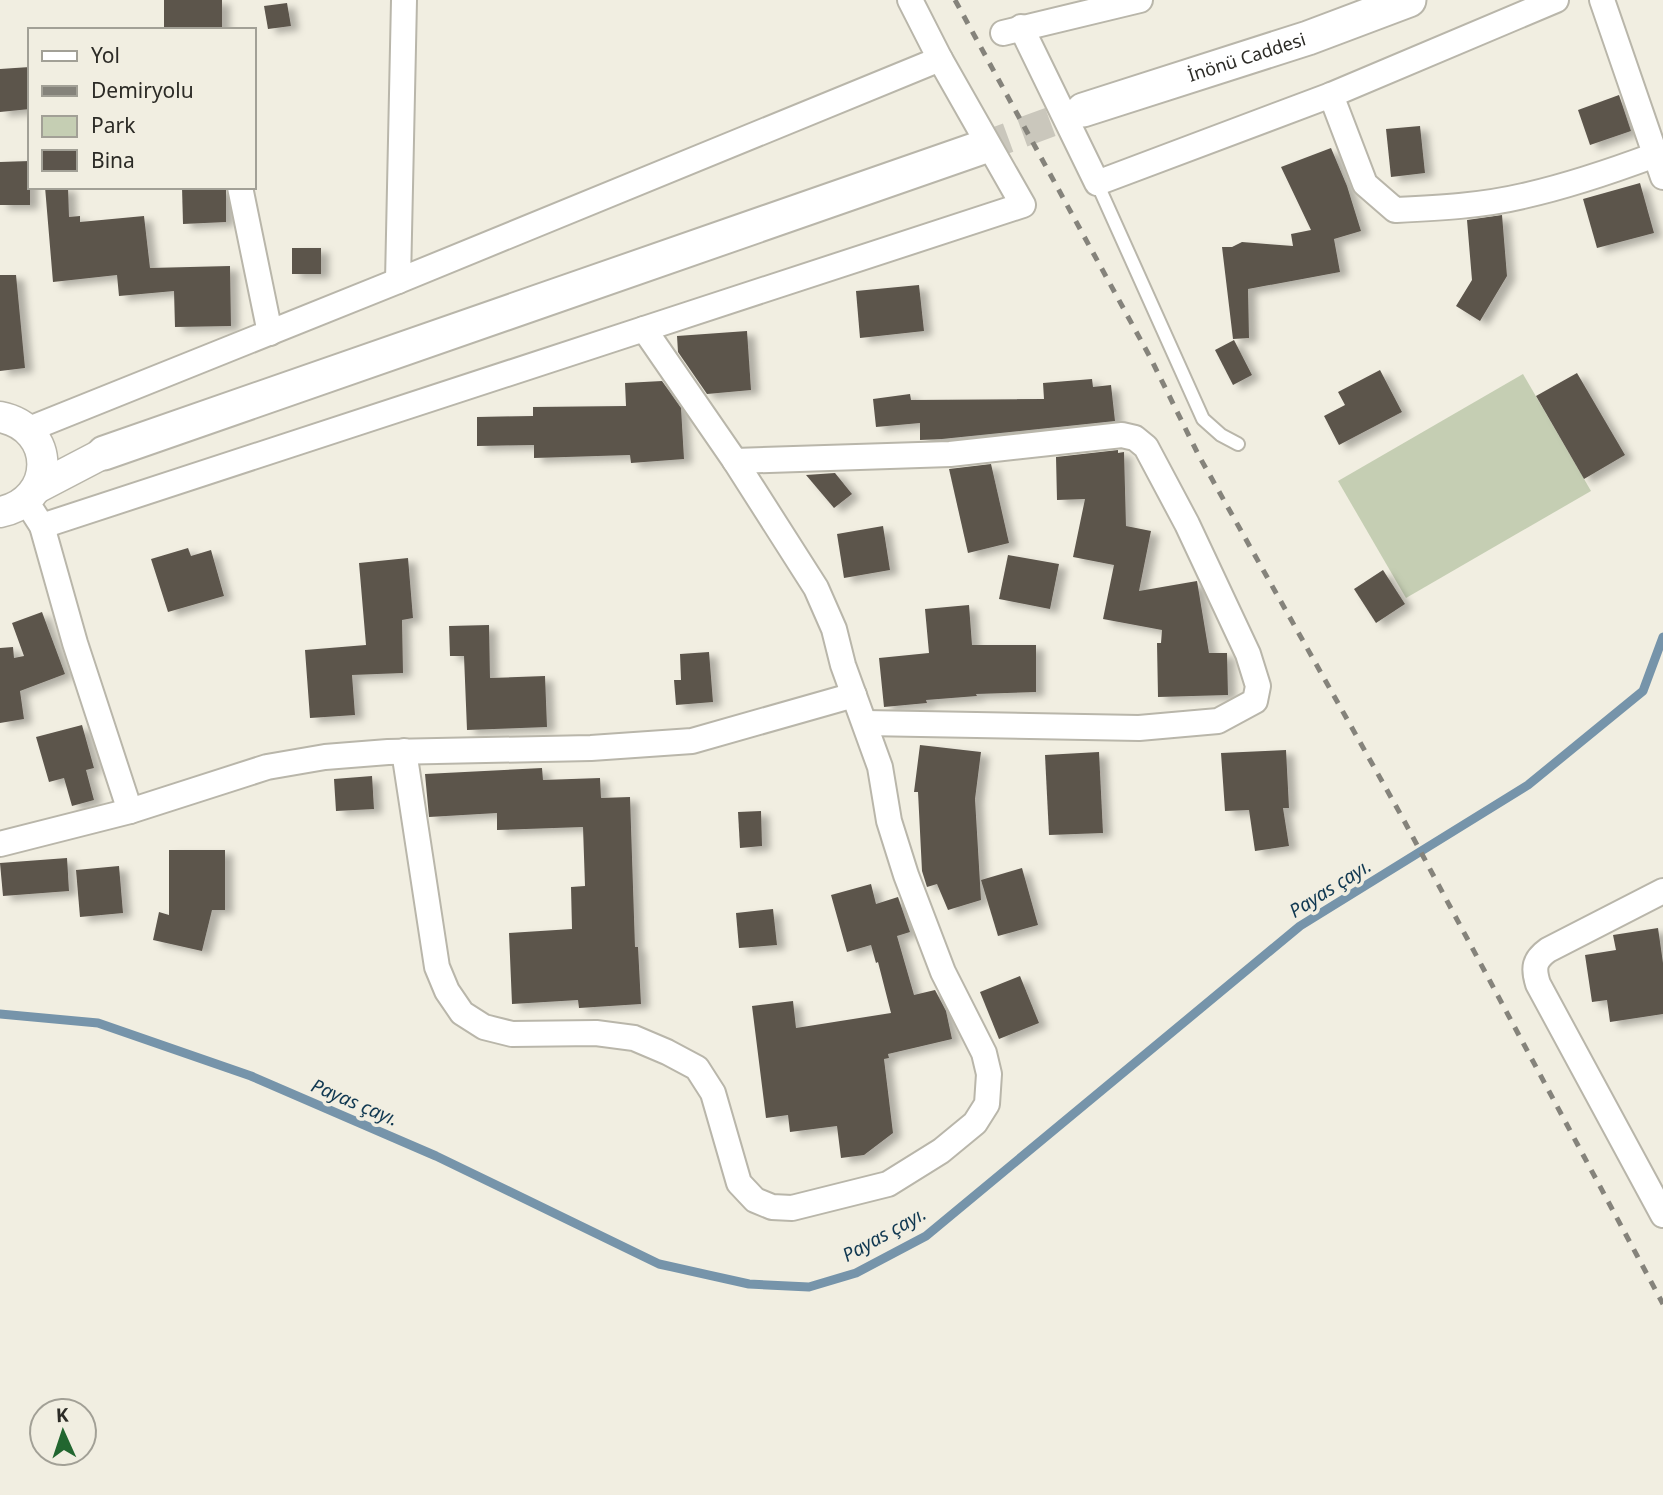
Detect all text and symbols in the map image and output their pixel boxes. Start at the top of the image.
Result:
street label: İnönü Caddesi [1185,27,1308,87]
legend [28,28,256,189]
text: Yol [91,41,120,69]
text: Demiryolu [91,76,194,104]
text: Park [91,111,136,139]
text: Bina [91,146,135,174]
water label: Payas çayı. [1284,852,1376,924]
water label: Payas çayı. [307,1072,403,1132]
water label: Payas çayı. [837,1200,931,1268]
north arrow [28,1397,98,1467]
text: K [55,1402,69,1428]

